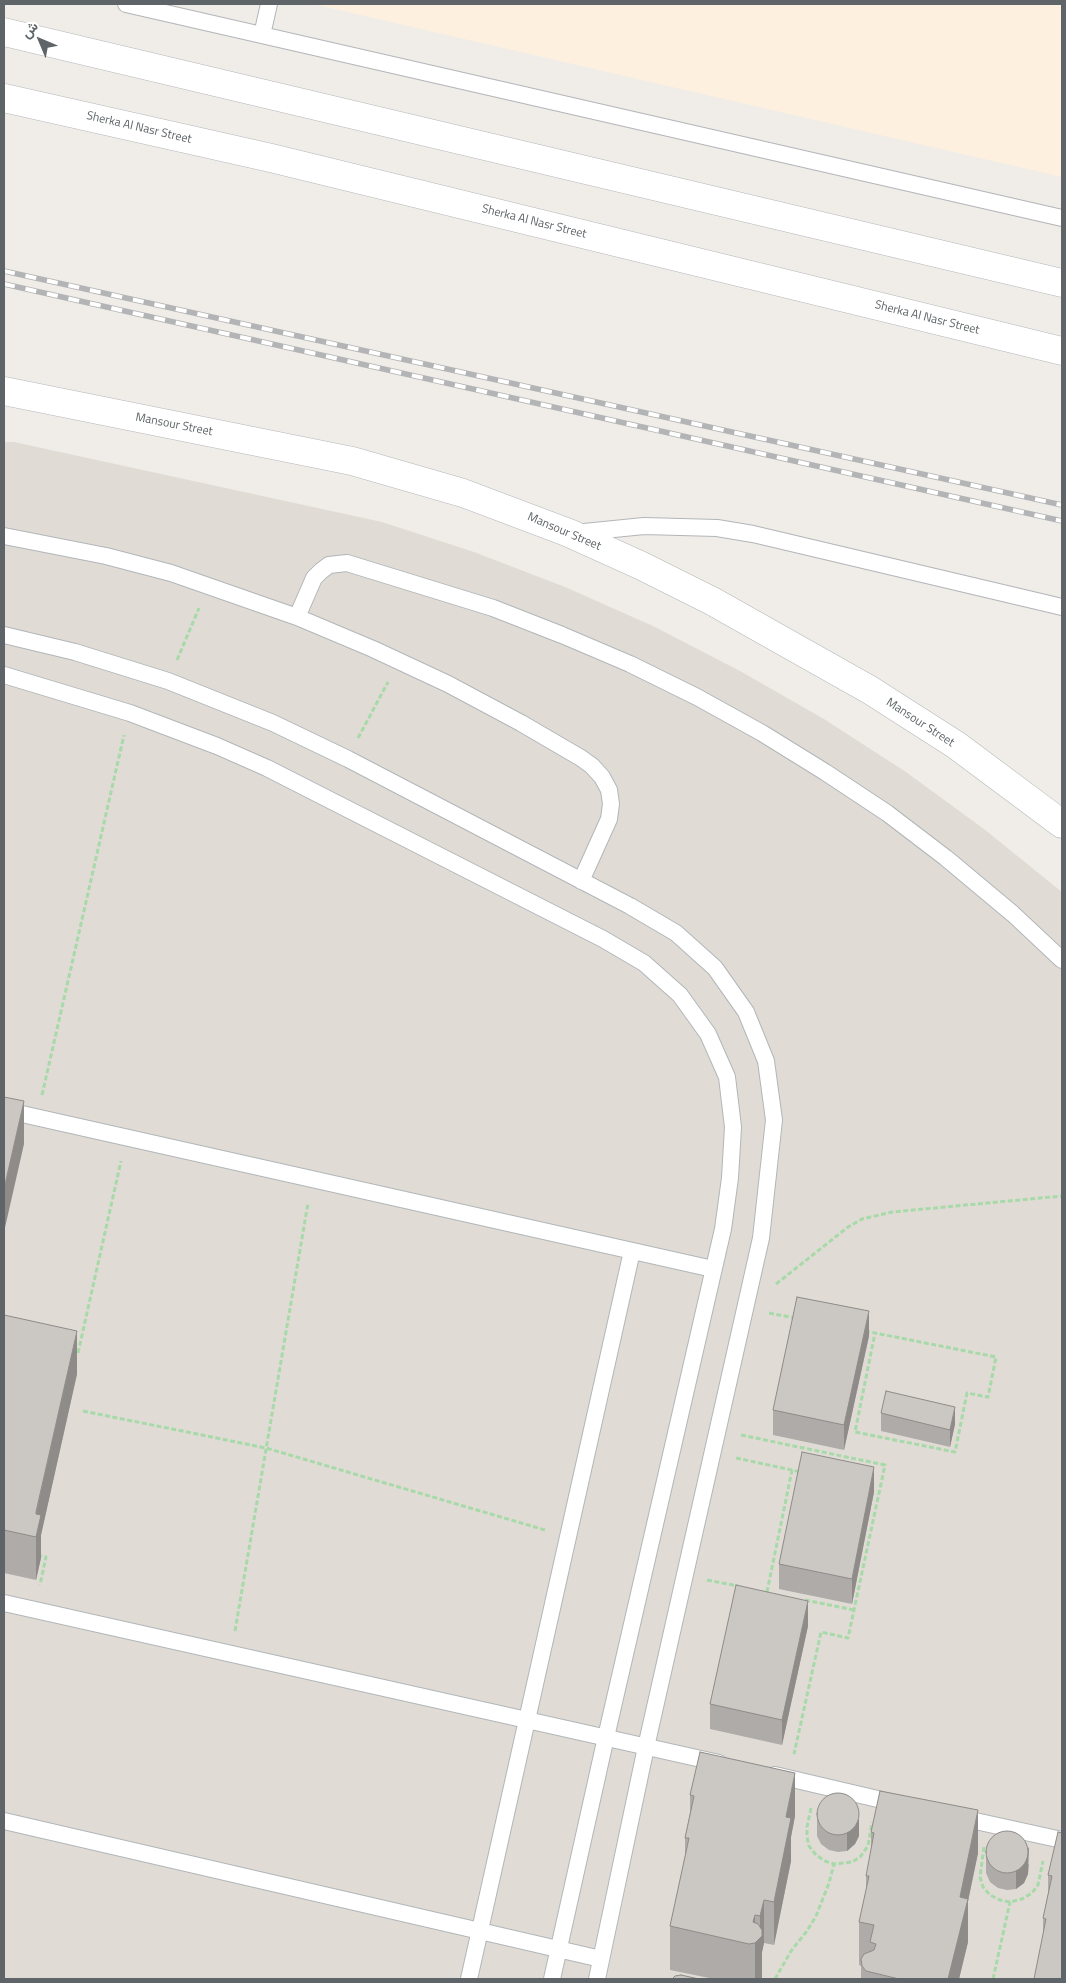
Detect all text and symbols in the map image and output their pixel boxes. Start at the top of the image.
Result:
north arrow [15,15,65,65]
text: ش [16,16,42,42]
street label: Sherka Al Nasr Street [85,109,193,147]
street label: Sherka Al Nasr Street [480,202,588,242]
street label: Sherka Al Nasr Street [873,298,981,338]
street label: Mansour Street [134,410,214,440]
street label: Mansour Street [525,510,603,554]
street label: Mansour Street [883,696,957,750]

